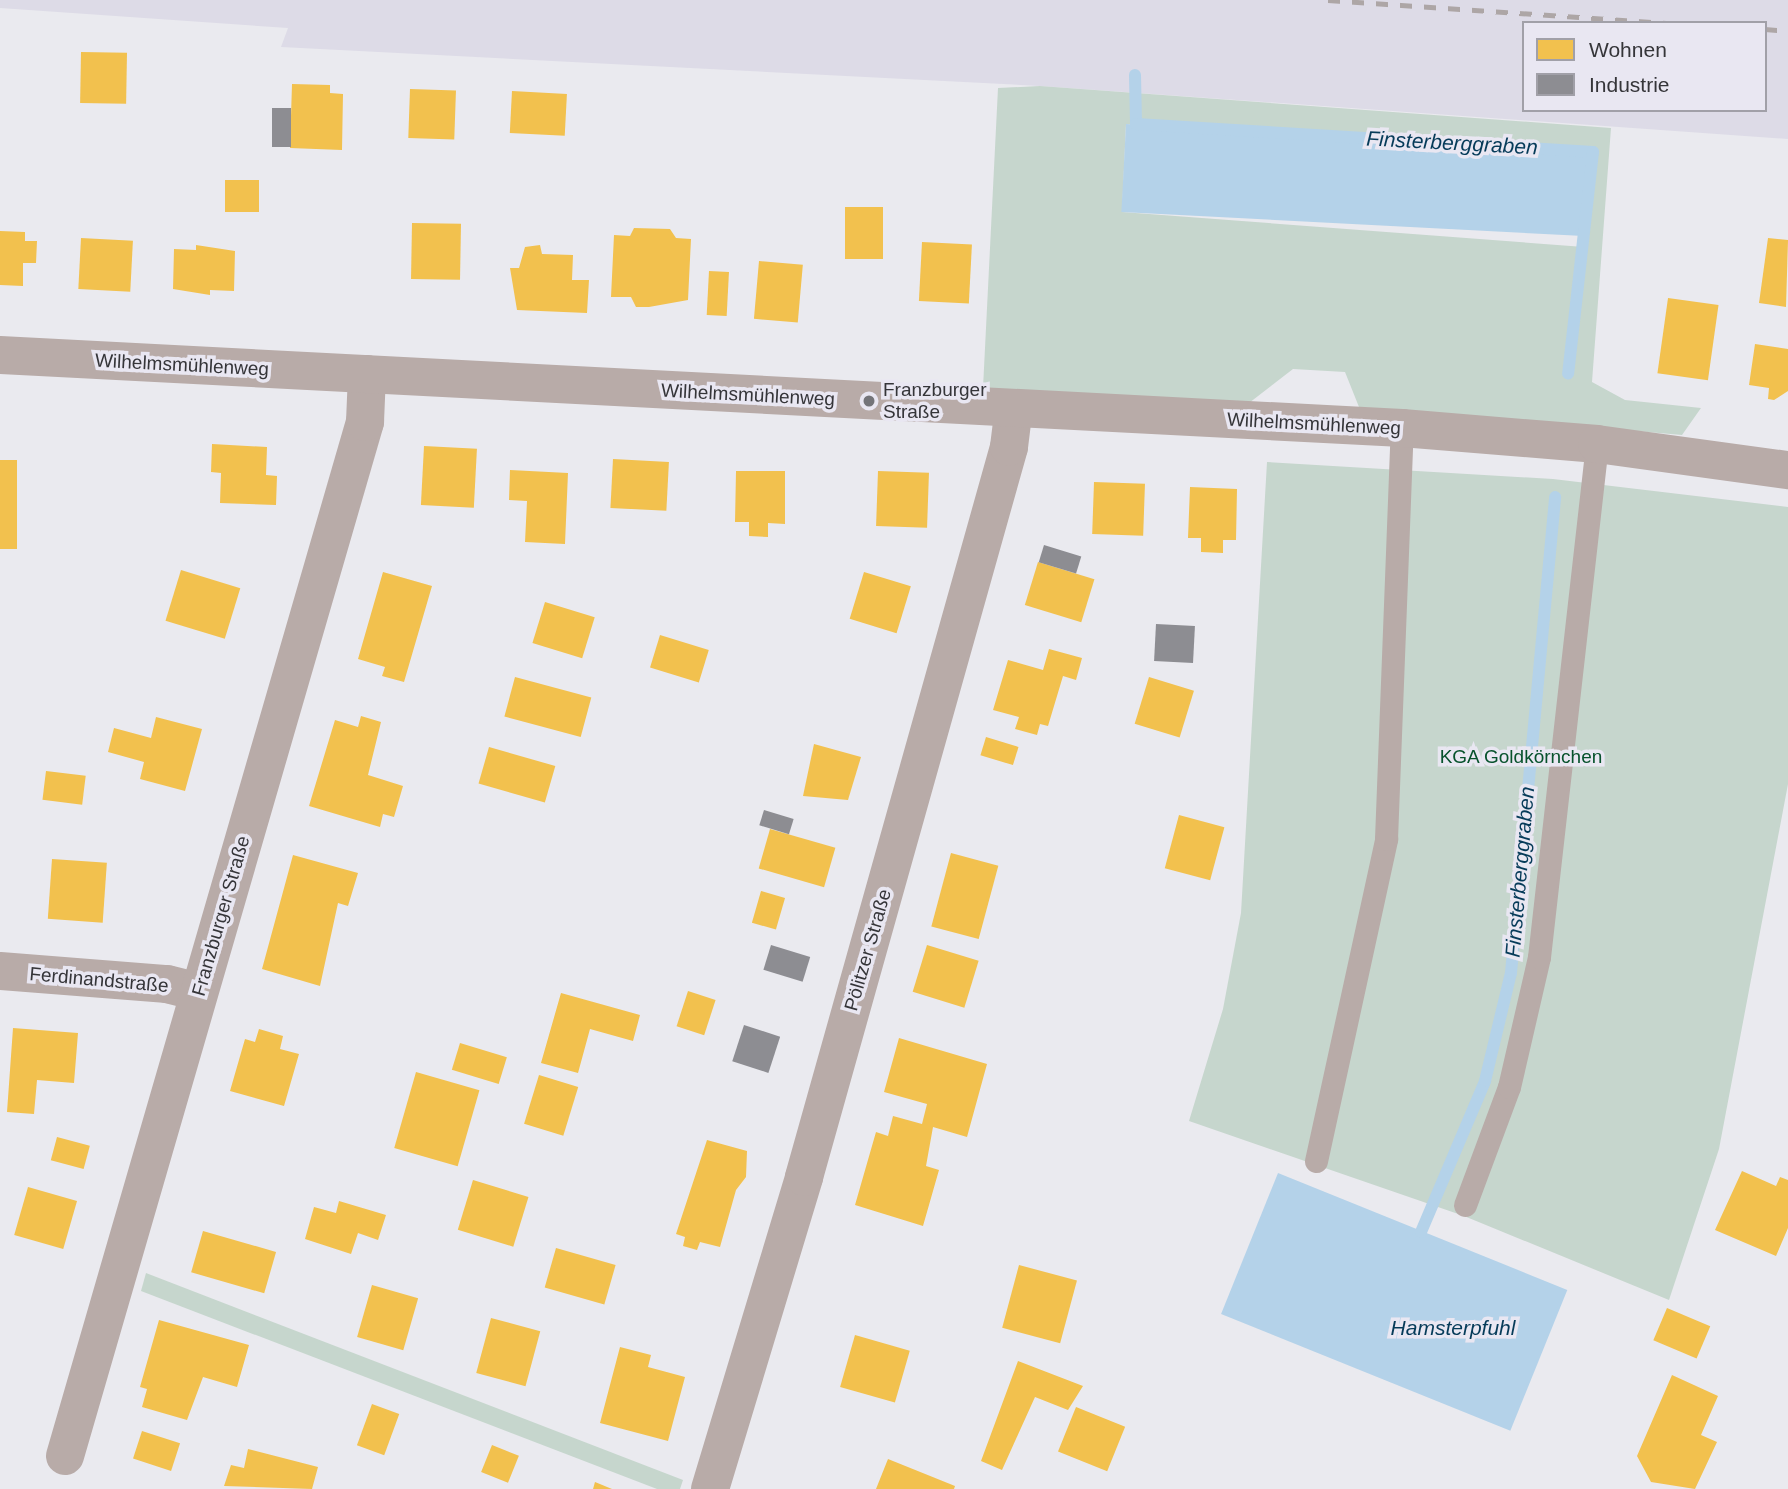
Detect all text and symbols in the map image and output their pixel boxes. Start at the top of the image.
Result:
legend [1522,21,1767,112]
text: Wohnen [1589,38,1667,61]
text: Industrie [1589,73,1670,96]
water label: Finsterberggraben [1366,126,1538,160]
street label: Wilhelmsmühlenweg [94,349,270,381]
street label: Wilhelmsmühlenweg [660,379,836,411]
place label: Franzburger Straße [883,379,986,423]
marker: Franzburger Straße [861,393,877,409]
street label: Wilhelmsmühlenweg [1226,408,1402,440]
park label: KGA Goldkörnchen [1439,746,1603,768]
water label: Finsterberggraben [1500,785,1540,959]
street label: Franzburger Straße [187,833,255,999]
street label: Pölitzer Straße [840,886,896,1014]
street label: Ferdinandstraße [29,963,169,997]
water label: Hamsterpfuhl [1391,1315,1515,1341]

